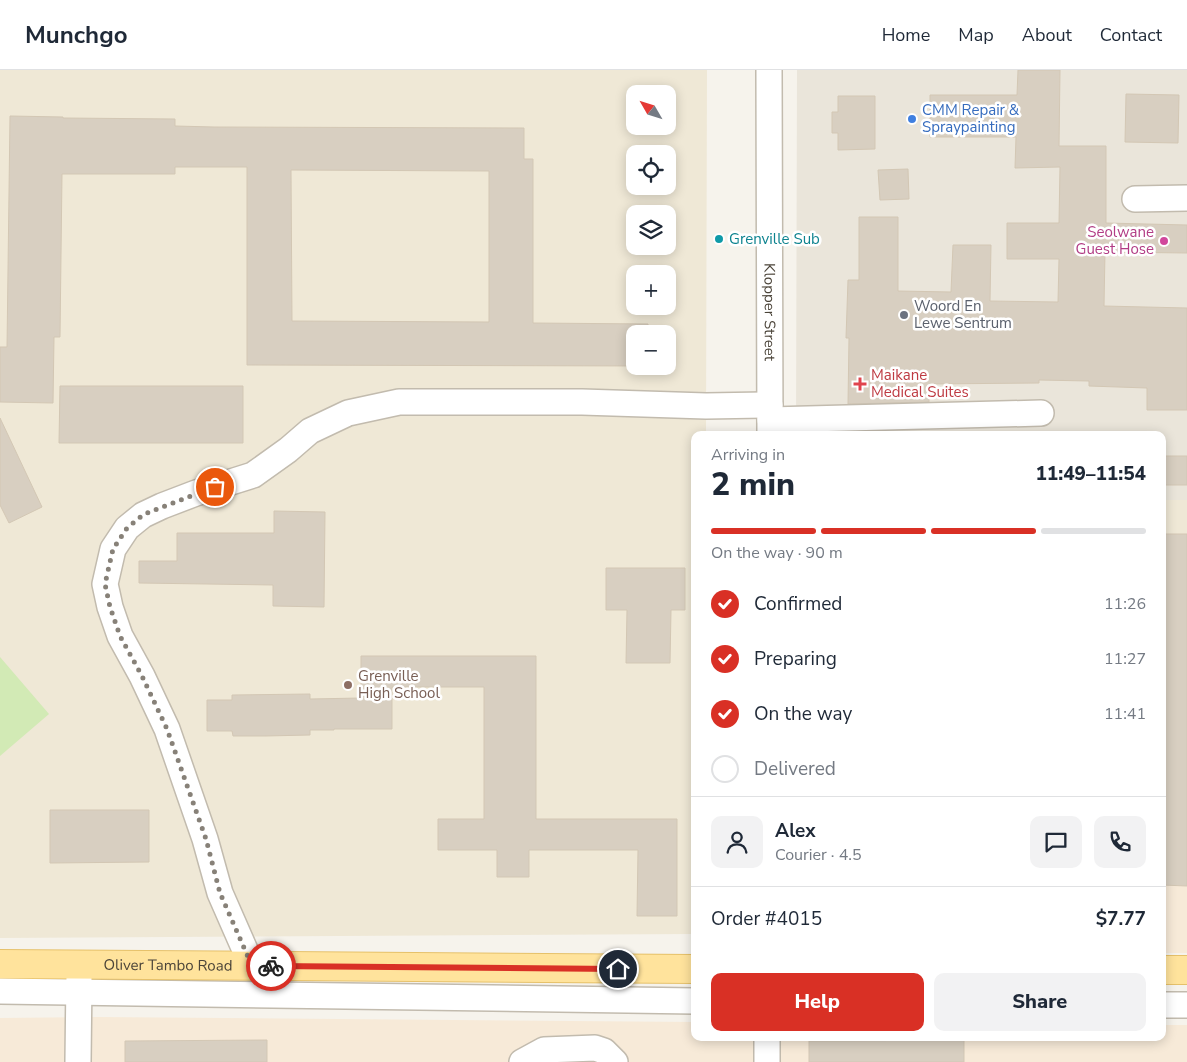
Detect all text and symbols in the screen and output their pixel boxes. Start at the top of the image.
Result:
text: Munchgo [25,19,127,51]
text: Home [882,23,930,47]
text: Map [958,23,994,47]
text: About [1022,23,1072,47]
text: Contact [1100,23,1162,47]
north arrow [626,85,676,135]
map controls [626,85,676,375]
place label: CMM Repair & Spraypainting [922,100,1020,137]
marker: CMM Repair & Spraypainting [906,113,918,125]
button: locate [626,145,676,195]
button: layers [626,205,676,255]
place label: Seolwane Guest Hose [1076,222,1154,259]
place label: Grenville Sub [729,229,820,249]
marker: Grenville Sub [713,233,725,245]
marker: Seolwane Guest Hose [1158,235,1170,247]
street label: Klopper Street [760,263,780,362]
button: + [626,265,676,315]
place label: Woord En Lewe Sentrum [914,296,1012,333]
marker: Woord En Lewe Sentrum [898,309,910,321]
button: − [626,325,676,375]
place label: Maikane Medical Suites [871,365,969,402]
marker: Maikane Medical Suites [853,377,867,391]
text: Arriving in [711,444,785,466]
text: 11:49–11:54 [1035,461,1146,487]
text: 2 min [711,463,795,506]
pin [194,466,236,508]
icon: bag [201,473,229,501]
text: On the way · 90 m [711,542,843,564]
icon: check [711,590,739,618]
text: Confirmed [754,591,842,617]
text: 11:26 [1104,593,1146,615]
icon: check [711,645,739,673]
text: Preparing [754,646,837,672]
text: 11:27 [1104,648,1146,670]
place label: Grenville High School [358,666,440,703]
marker: Grenville High School [342,679,354,691]
icon: check [711,700,739,728]
text: On the way [754,701,852,727]
text: 11:41 [1104,703,1146,725]
text: Delivered [754,756,836,782]
button: person [711,816,763,868]
button: chat [1030,816,1082,868]
button: phone [1094,816,1146,868]
text: Alex [775,818,816,844]
text: Courier · 4.5 [775,844,861,866]
text: Order #4015 [711,906,822,932]
text: $7.77 [1096,906,1146,932]
courier [246,941,296,991]
pin [597,948,639,990]
icon: bike [257,952,285,980]
street label: Oliver Tambo Road [103,955,232,976]
icon: home [604,955,632,983]
button: Help [711,973,924,1031]
button: Share [934,973,1146,1031]

